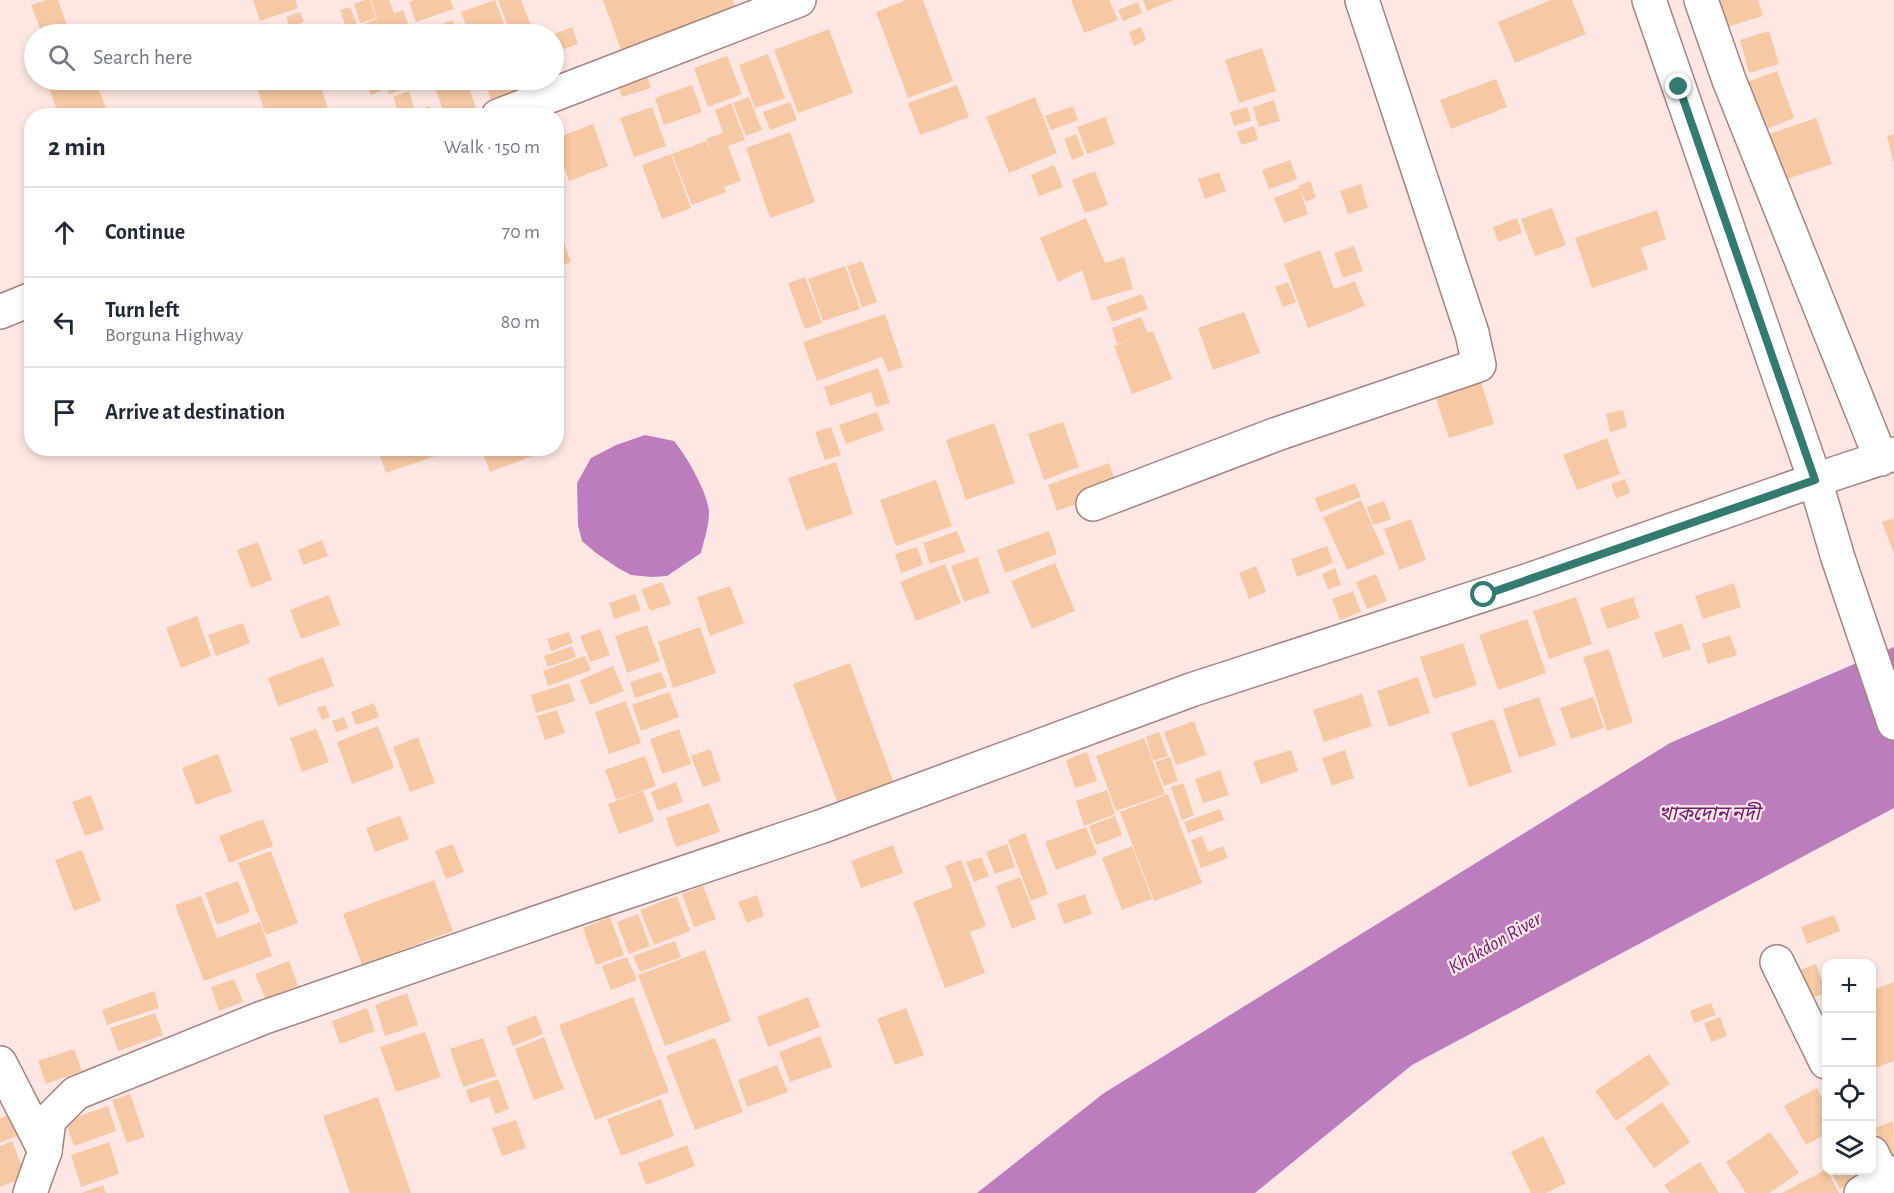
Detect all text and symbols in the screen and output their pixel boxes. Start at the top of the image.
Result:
search box [24,24,564,90]
icon: search [45,41,78,74]
text: Search here [93,46,192,68]
route end [1665,73,1691,99]
text: 2 min [48,134,106,160]
text: Walk · 150 m [444,137,540,157]
icon: ahead [48,216,81,249]
text: Continue [105,221,185,243]
text: 70 m [502,222,540,242]
text: Turn left [105,299,179,321]
icon: left [48,306,81,339]
text: 80 m [501,312,540,332]
text: Borguna Highway [105,325,243,345]
icon: arrive [48,396,81,429]
text: Arrive at destination [105,401,285,423]
route start [1470,581,1496,607]
water label: খাকদোন নদী [1658,801,1764,824]
water label: Khakdon River [1445,908,1545,978]
map controls [1822,959,1876,1175]
button: + [1822,959,1876,1013]
button: − [1822,1013,1876,1067]
button: locate [1822,1067,1876,1121]
button: layers [1822,1121,1876,1175]

